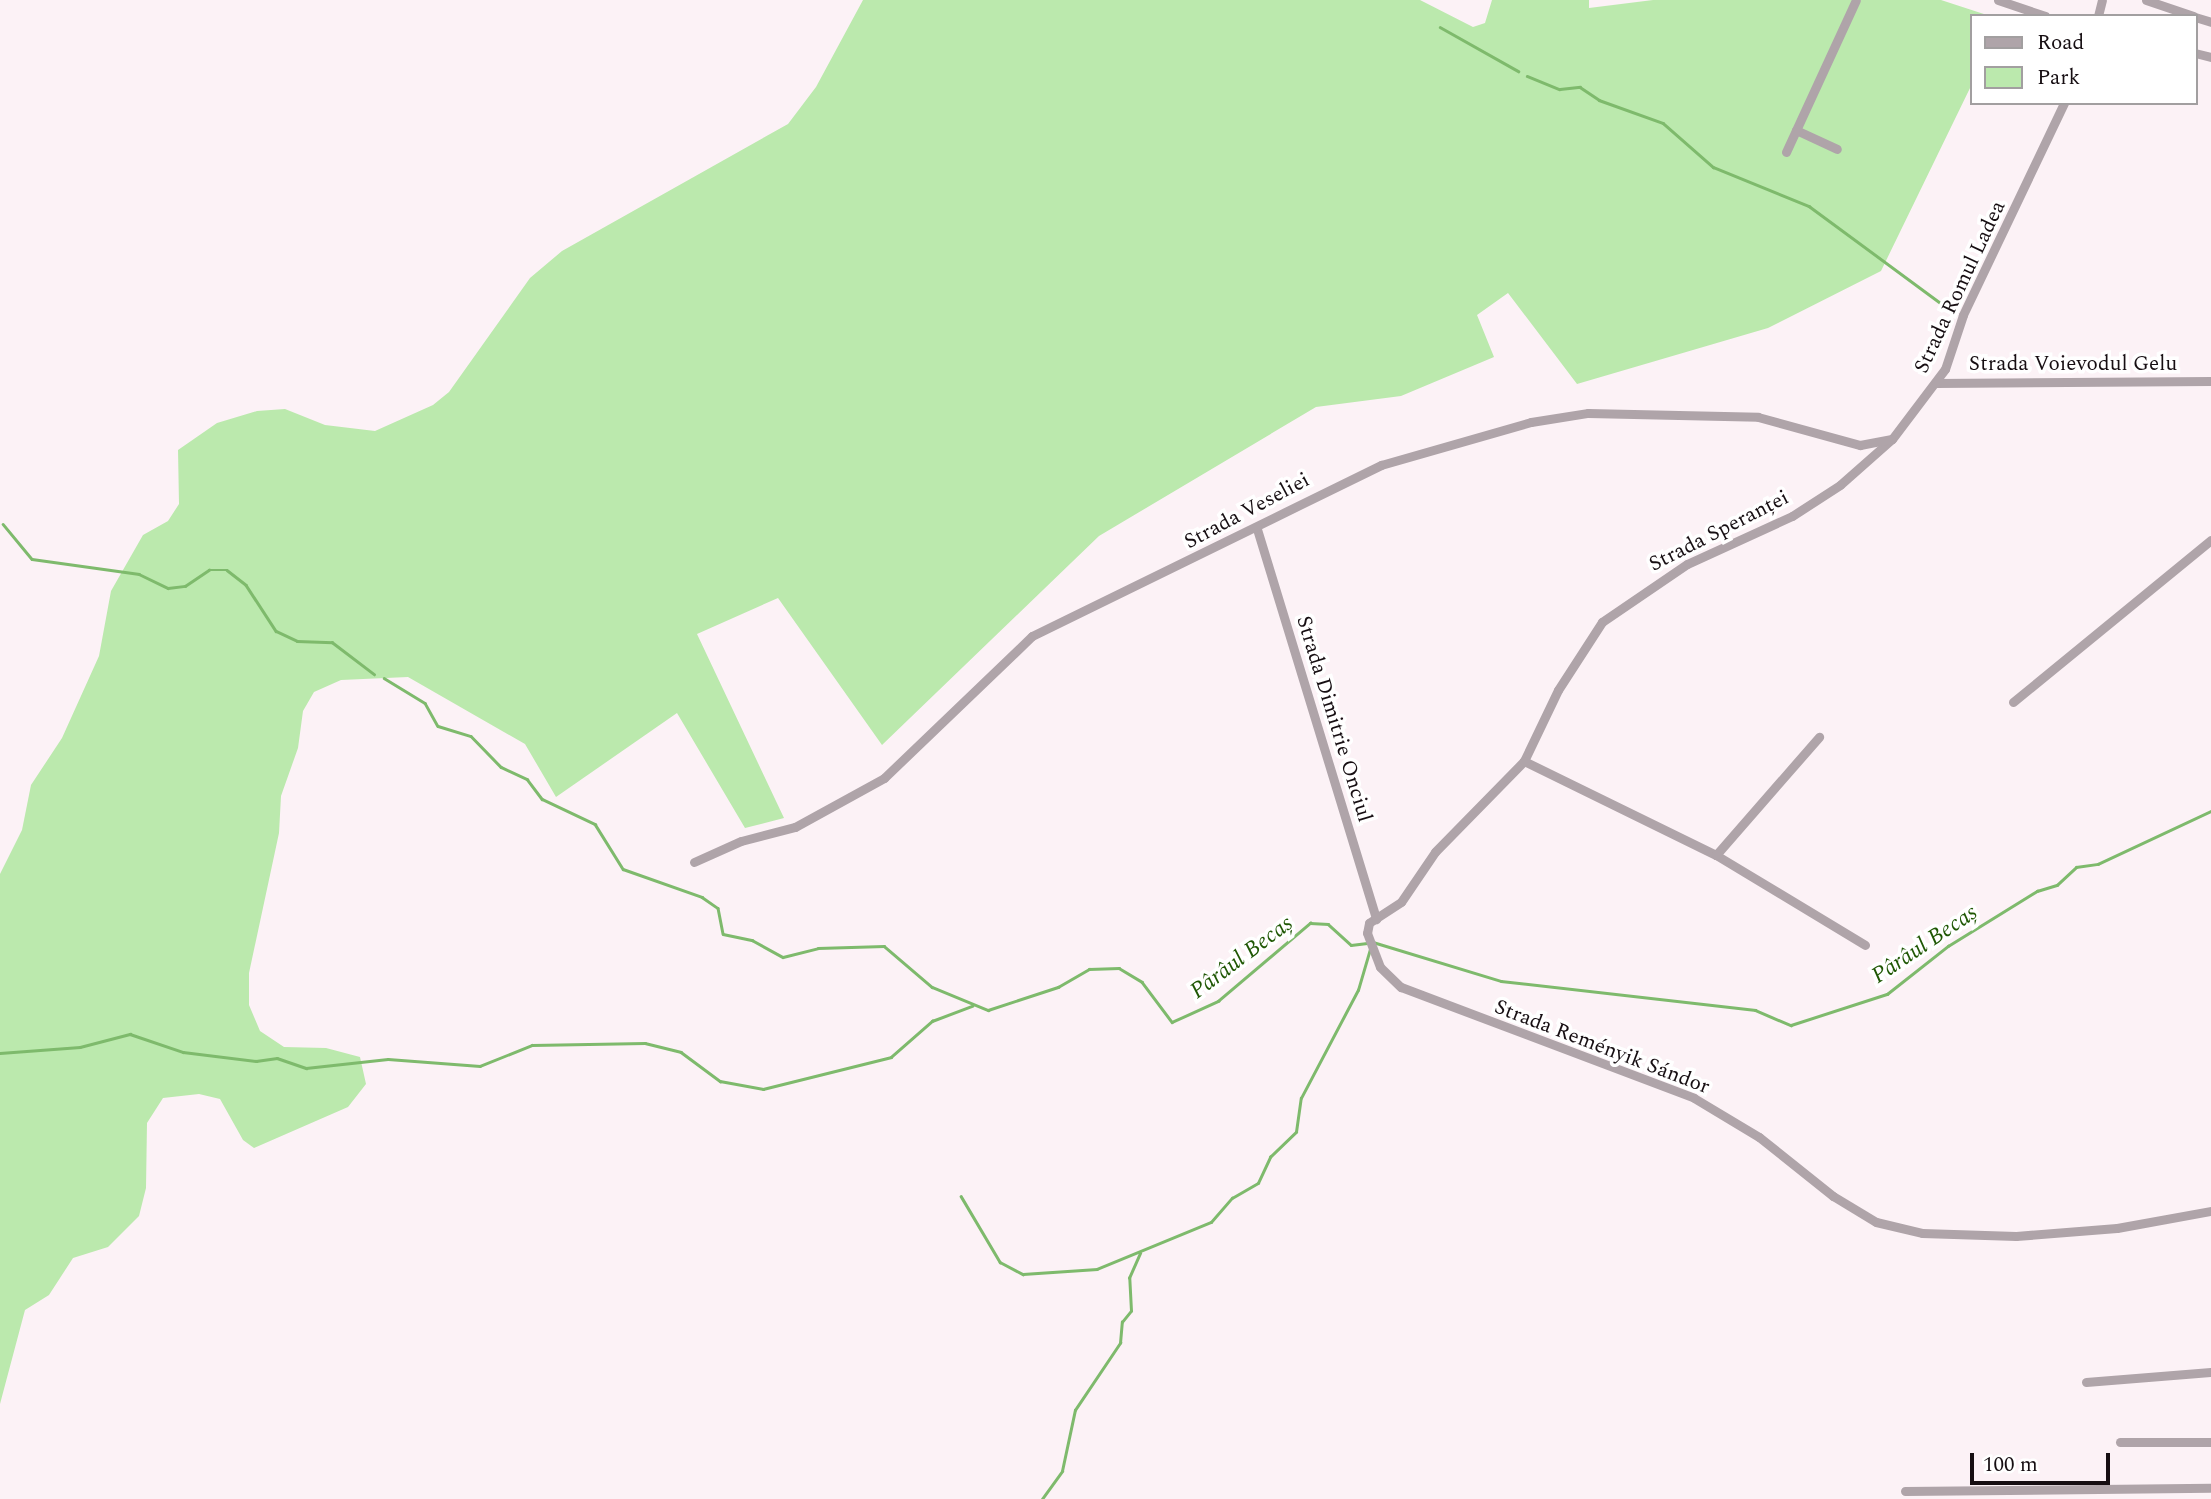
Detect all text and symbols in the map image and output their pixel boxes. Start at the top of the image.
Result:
legend [1969,14,2197,105]
text: Road [2037,27,2084,59]
text: Park [2037,62,2080,94]
street label: Strada Romul Ladea [1909,197,2011,377]
street label: Strada Voievodul Gelu [1969,351,2177,377]
street label: Strada Veseliei [1180,467,1314,555]
street label: Strada Speranței [1645,485,1793,577]
street label: Strada Dimitrie Onciul [1291,613,1377,825]
water label: Pârâul Becaș [1867,900,1983,990]
water label: Pârâul Becaș [1185,910,1299,1006]
street label: Strada Reményik Sándor [1491,994,1713,1100]
scale bar [1973,1440,2113,1484]
text: 100 m [1983,1449,2038,1481]

